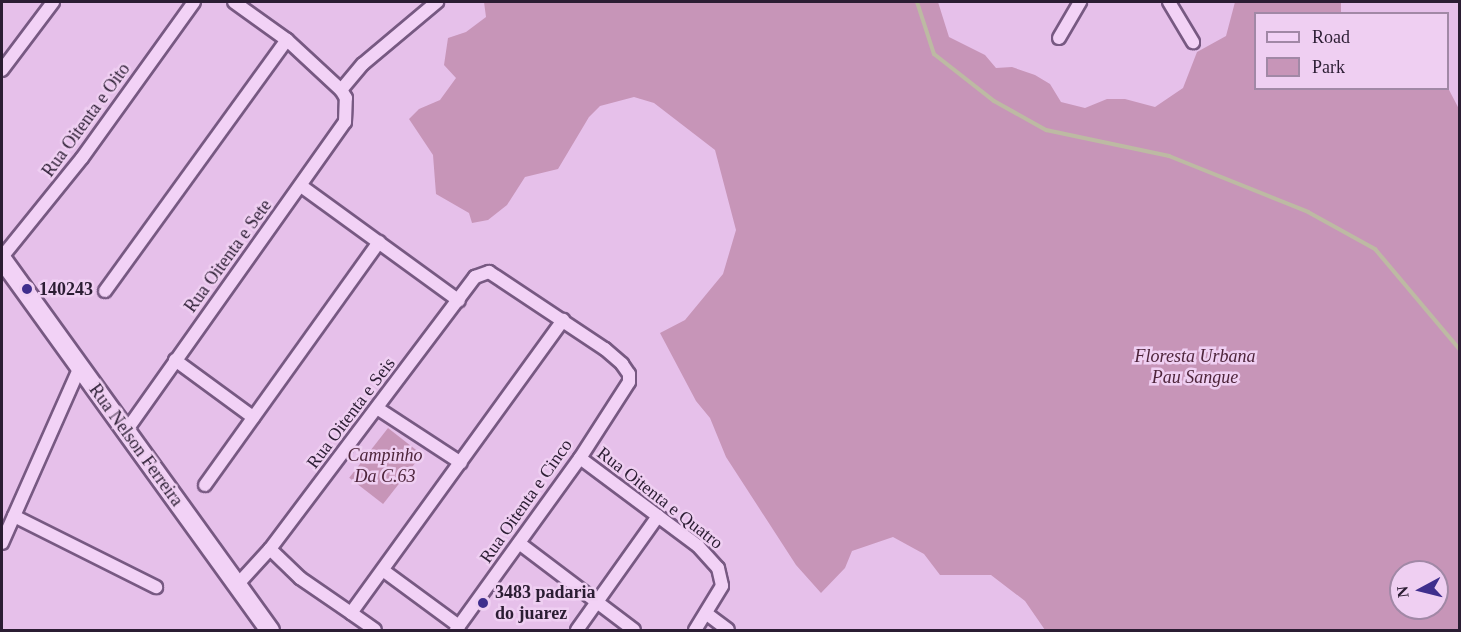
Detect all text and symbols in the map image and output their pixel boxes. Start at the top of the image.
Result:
legend [1254,12,1449,90]
text: Road [1312,27,1350,47]
text: Park [1312,57,1345,77]
street label: Rua Oitenta e Oito [37,59,135,181]
street label: Rua Oitenta e Sete [180,195,276,317]
place label: 140243 [39,278,93,300]
marker: 140243 [20,282,34,296]
park label: Floresta Urbana Pau Sangue [1135,346,1255,388]
street label: Rua Oitenta e Seis [302,353,400,473]
street label: Rua Nelson Ferreira [84,380,188,510]
street label: Rua Oitenta e Cinco [475,435,577,567]
street label: Rua Oitenta e Quatro [593,442,727,554]
park label: Campinho Da C.63 [347,445,423,488]
north arrow [1389,560,1449,620]
place label: 3483 padaria do juarez [495,582,596,624]
text: N [1393,585,1412,599]
marker: 3483 padaria do juarez [476,596,490,610]

